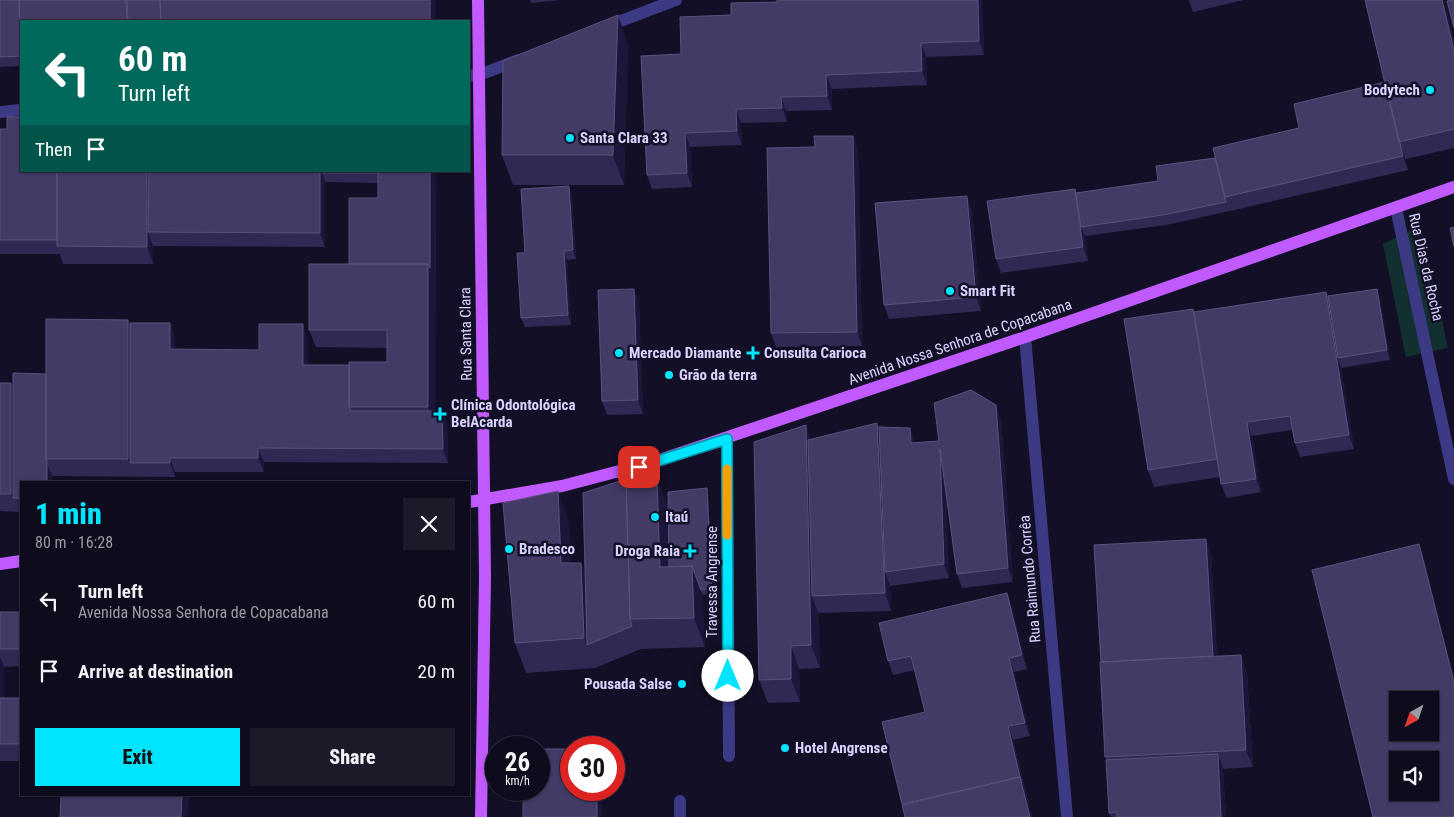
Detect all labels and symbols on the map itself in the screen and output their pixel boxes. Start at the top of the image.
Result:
place label: Bodytech [1364,81,1420,99]
marker: Bodytech [1424,84,1436,96]
place label: Santa Clara 33 [580,129,668,147]
marker: Santa Clara 33 [564,132,576,144]
street label: Rua Dias da Rocha [1405,211,1447,323]
place label: Smart Fit [960,282,1016,300]
marker: Smart Fit [944,285,956,297]
street label: Rua Santa Clara [456,287,476,381]
street label: Avenida Nossa Senhora de Copacabana [846,295,1074,389]
place label: Mercado Diamante [629,344,741,362]
place label: Consulta Carioca [764,344,866,362]
marker: Consulta Carioca [746,346,760,360]
marker: Mercado Diamante [613,347,625,359]
place label: Grão da terra [679,366,757,384]
marker: Grão da terra [663,369,675,381]
place label: Clínica Odontológica BelAcarda [451,396,576,431]
marker: Clínica Odontológica BelAcarda [433,407,447,421]
pin [618,446,660,488]
place label: Itaú [665,508,688,526]
marker: Itaú [649,511,661,523]
street label: Rua Raimundo Corrêa [1015,515,1045,643]
street label: Travessa Angrense [703,526,721,638]
place label: Bradesco [519,540,575,558]
place label: Droga Raia [615,542,680,560]
marker: Bradesco [503,543,515,555]
marker: Droga Raia [684,545,696,557]
position arrow [701,649,753,701]
place label: Pousada Salse [584,675,672,693]
marker: Pousada Salse [676,678,688,690]
north arrow [1389,691,1439,741]
speed limit sign: 30 [560,736,625,801]
place label: Hotel Angrense [795,739,888,757]
marker: Hotel Angrense [779,742,791,754]

